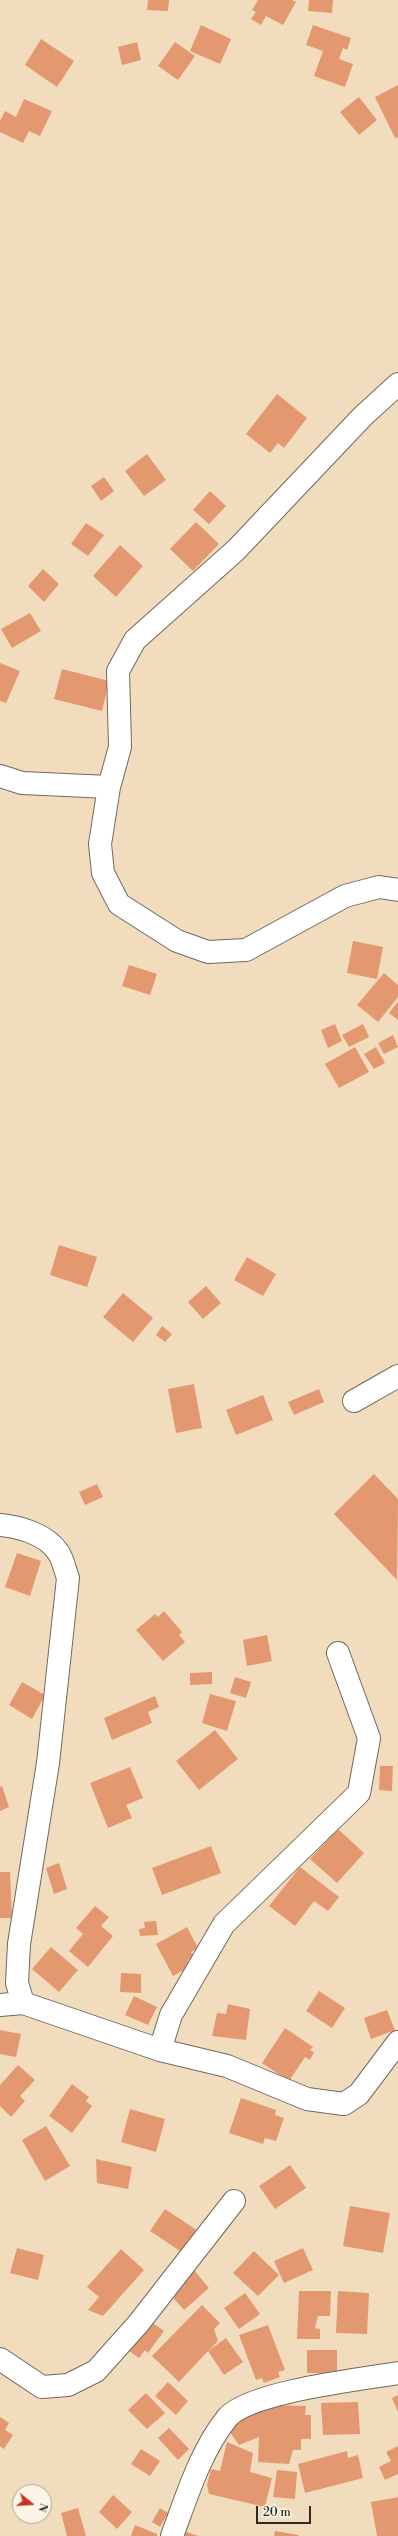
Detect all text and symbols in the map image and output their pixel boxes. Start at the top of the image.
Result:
north arrow [12,2484,52,2524]
scale bar [258,2498,313,2524]
text: N [34,2501,50,2514]
text: 20 m [263,2505,291,2520]

